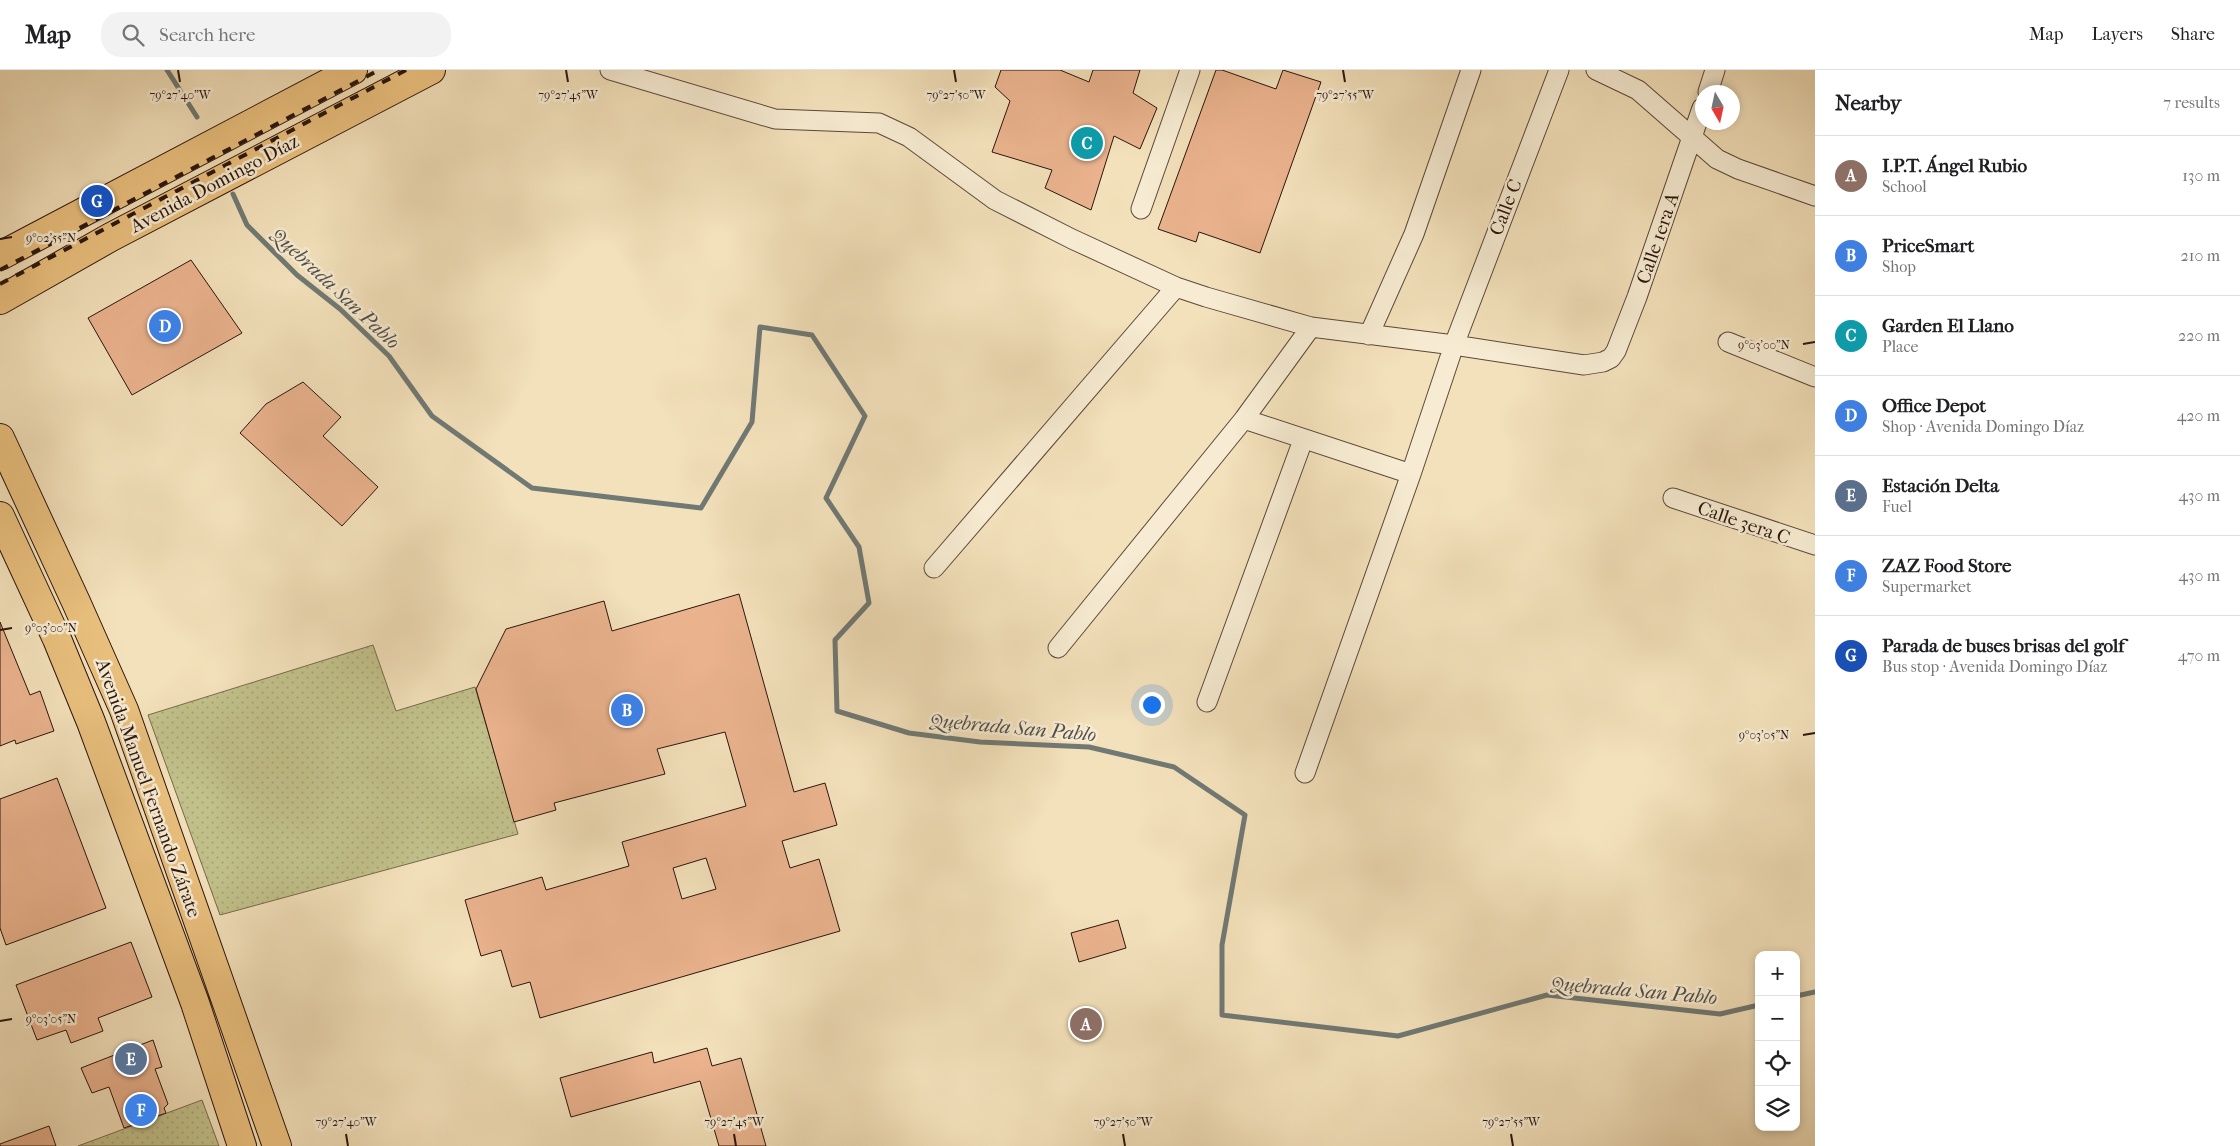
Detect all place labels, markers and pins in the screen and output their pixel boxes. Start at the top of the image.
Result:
pin: C [1071,124,1103,162]
pin: G [81,182,113,220]
pin: D [149,307,181,345]
pin: B [611,691,643,729]
pin: A [1070,1005,1102,1043]
pin: E [115,1040,147,1078]
pin: F [125,1091,157,1129]

